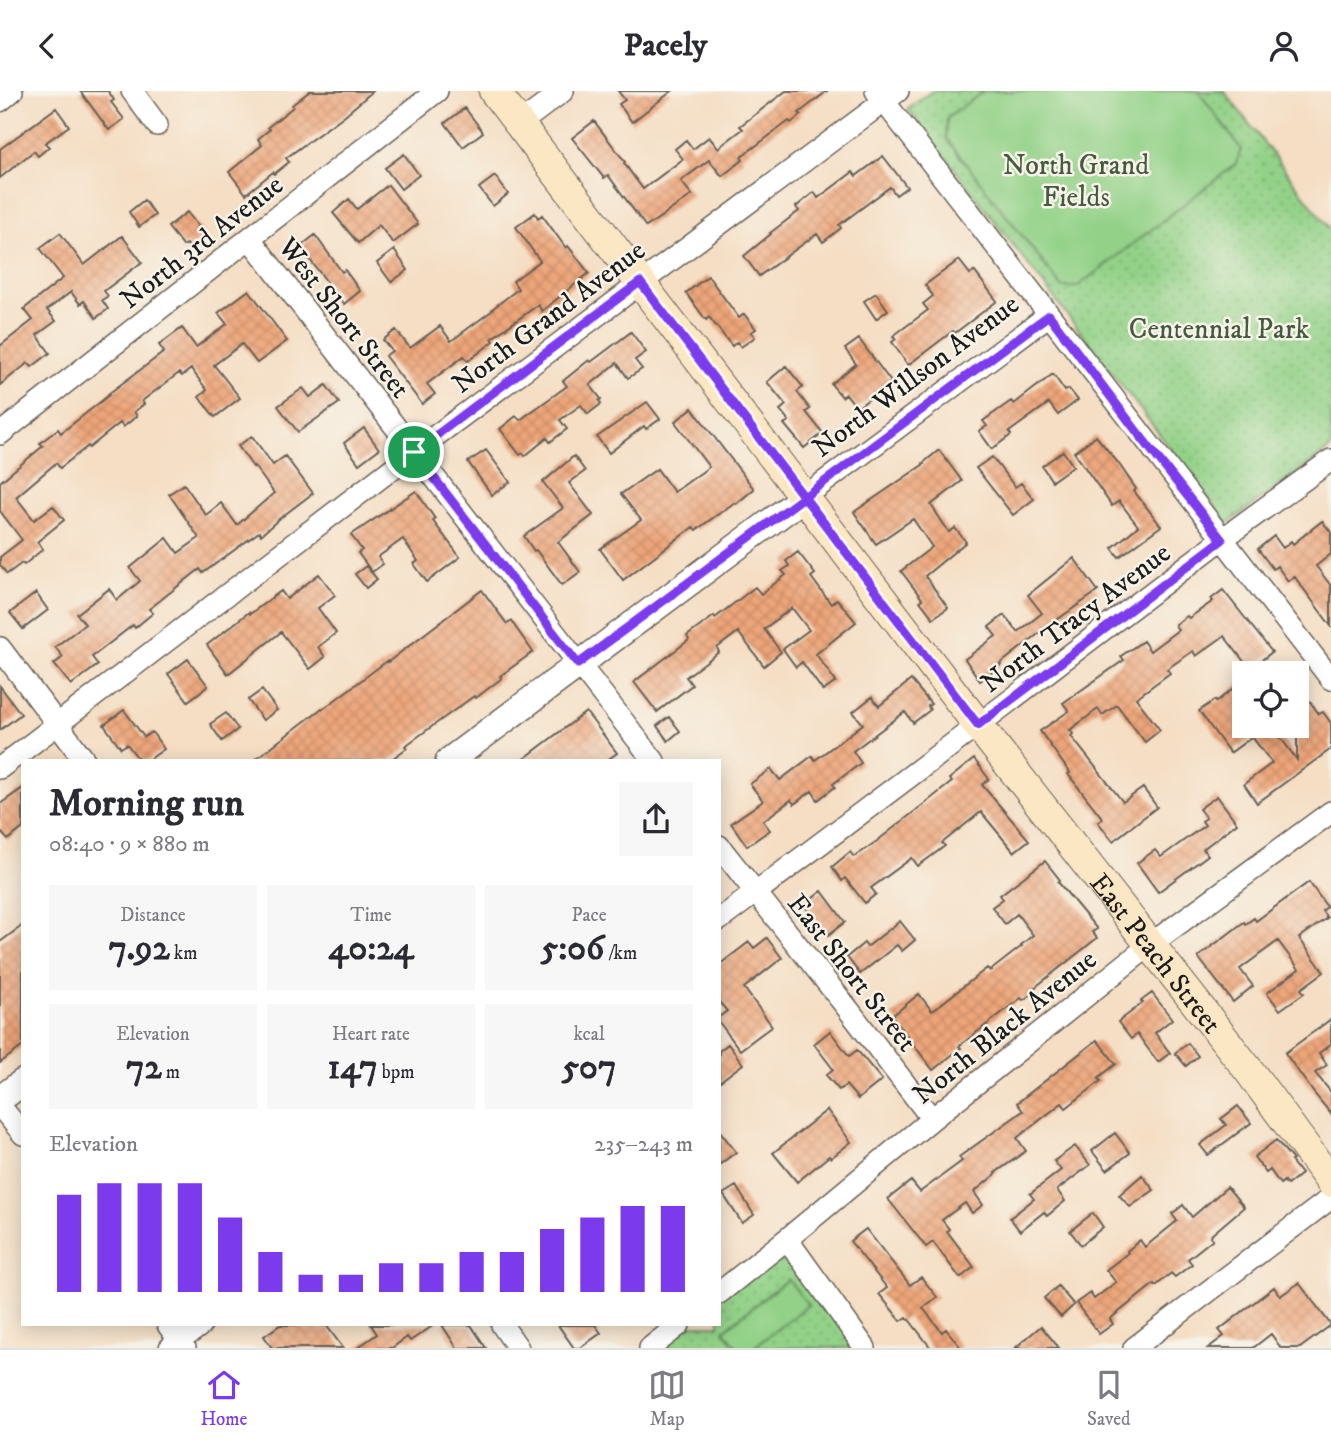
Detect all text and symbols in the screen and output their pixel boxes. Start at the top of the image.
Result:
text: Pacely [624,26,707,66]
icon: back [28,27,66,65]
icon: person [1265,27,1303,65]
park label: North Grand Fields [1003,148,1149,215]
street label: North 3rd Avenue [113,168,291,317]
street label: West Short Street [269,230,418,405]
street label: North Grand Avenue [445,233,653,401]
street label: North Willson Avenue [806,287,1026,465]
park label: Centennial Park [1129,312,1309,347]
pin [384,422,444,482]
icon: arrive [395,433,433,471]
street label: North Tracy Avenue [974,535,1178,701]
map controls [1232,661,1309,738]
button: locate [1232,661,1309,738]
text: Morning run [49,780,244,828]
button: share [619,782,693,856]
text: 08:40 · 9 × 880 m [49,830,210,859]
street label: East Peach Street [1082,866,1229,1041]
street label: East Short Street [779,887,924,1059]
text: Distance [120,904,186,927]
text: Time [350,904,392,927]
text: Pace [571,904,607,927]
text: 7.92 [109,927,170,971]
text: 40:24 [328,927,414,971]
text: 5:06 [541,927,604,971]
text: km [170,942,197,965]
text: /km [604,942,637,965]
street label: North Black Avenue [906,942,1104,1112]
text: Elevation [116,1023,190,1046]
text: Heart rate [332,1023,410,1046]
text: kcal [573,1023,605,1046]
text: 72 [126,1046,162,1090]
text: 147 [327,1046,378,1090]
text: 507 [562,1046,616,1090]
text: m [162,1061,180,1084]
text: bpm [378,1061,415,1084]
text: Elevation [49,1130,138,1159]
text: 235–243 m [594,1130,693,1159]
tab: Home [200,1366,247,1431]
tab: Map [648,1366,686,1431]
tab: Saved [1087,1366,1131,1431]

